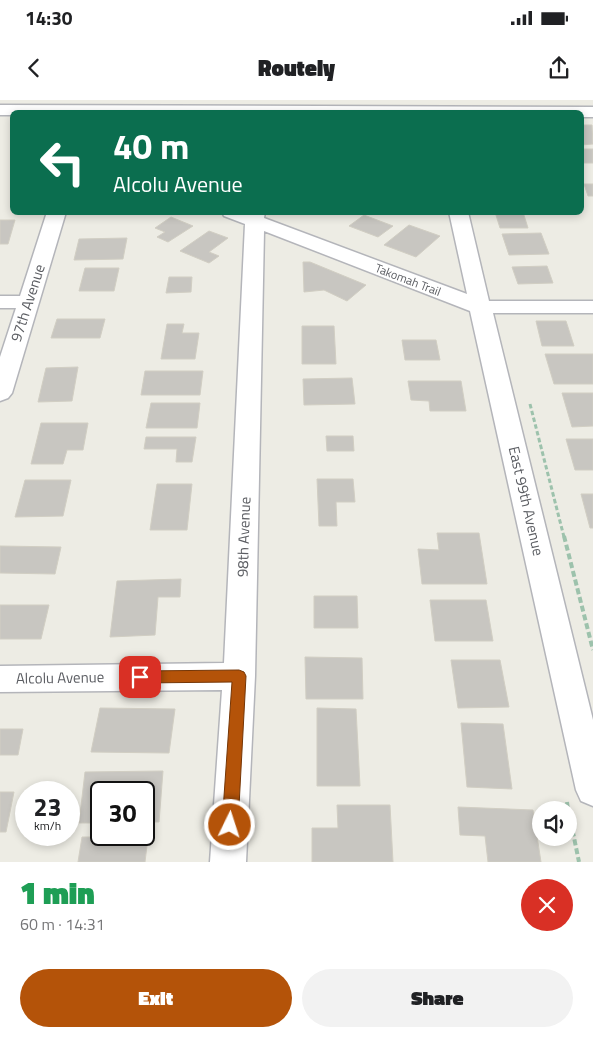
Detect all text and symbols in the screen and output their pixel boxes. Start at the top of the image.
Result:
text: 14:30 [25,3,72,32]
text: Routely [258,51,335,85]
icon: back [20,54,48,82]
icon: share [545,54,573,82]
text: 40 m [113,119,189,173]
icon: left [30,130,95,195]
text: Alcolu Avenue [113,167,243,201]
street label: Takomah Trail [372,258,444,301]
street label: 97th Avenue [4,261,51,345]
street label: East 99th Avenue [503,444,550,558]
street label: 98th Avenue [231,496,256,578]
pin [119,656,161,698]
icon: arrive [126,663,154,691]
street label: Alcolu Avenue [16,665,104,690]
speed limit sign: 30 [90,781,155,846]
text: 23 [33,788,62,826]
position arrow [203,798,255,850]
map controls [532,801,577,846]
button: sound [532,801,577,846]
text: km/h [34,816,61,835]
text: 1 min [20,870,95,916]
button: close [521,879,573,931]
text: 60 m · 14:31 [20,912,105,936]
button: Exit [20,969,292,1027]
button: Share [302,969,573,1027]

